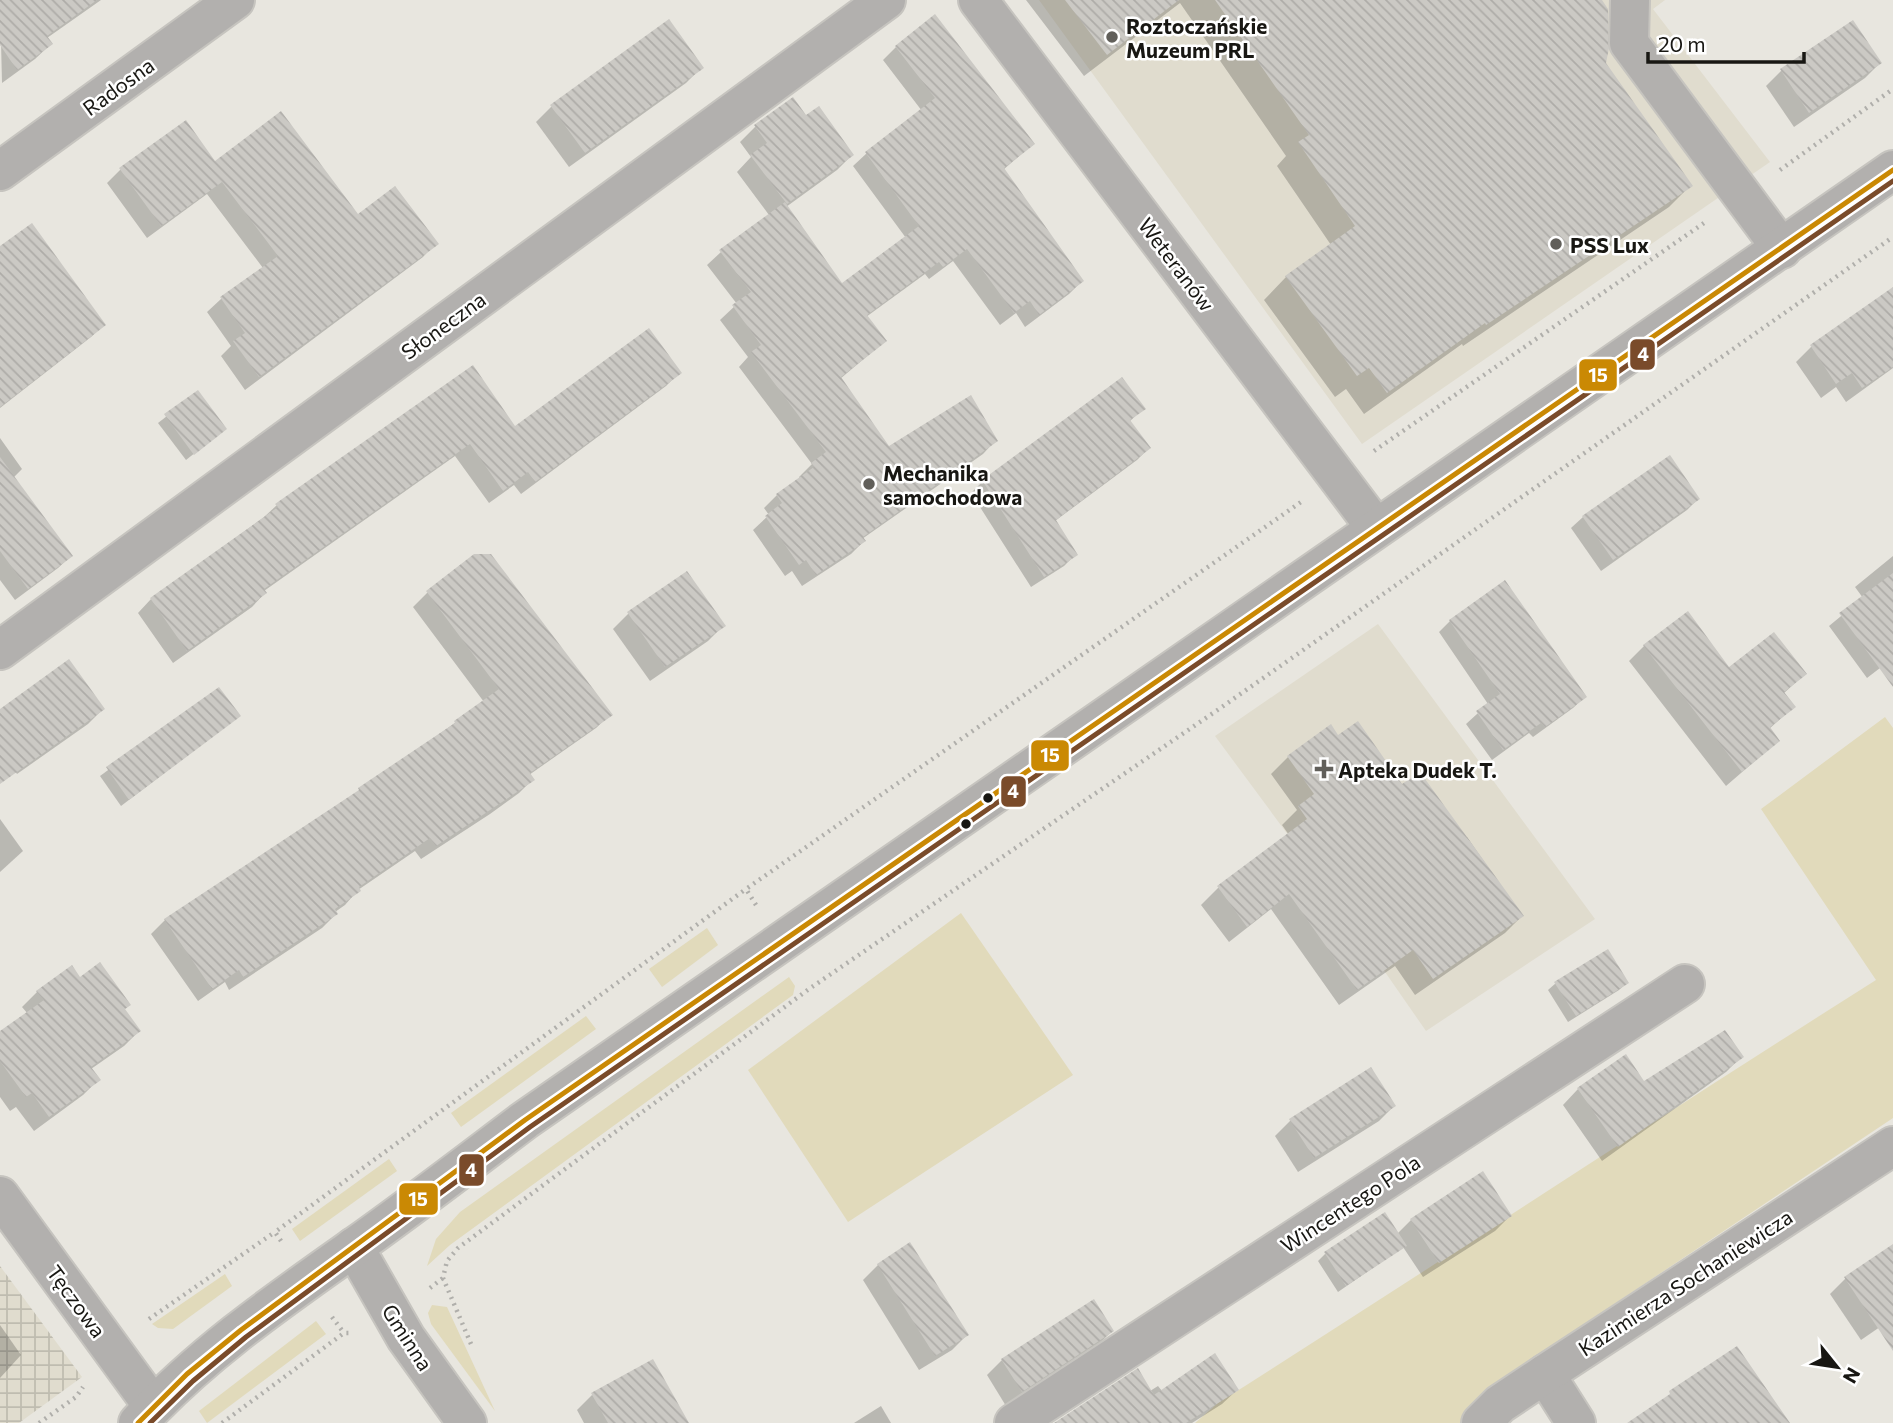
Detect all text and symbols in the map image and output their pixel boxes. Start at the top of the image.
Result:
place label: Roztoczańskie Muzeum PRL [1126,13,1267,62]
scale bar [1648,21,1804,65]
marker: Roztoczańskie Muzeum PRL [1104,29,1120,45]
text: 20 m [1658,31,1706,56]
street label: Radosna [77,52,159,120]
street label: Weteranów [1134,212,1220,316]
place label: PSS Lux [1570,232,1649,257]
marker: PSS Lux [1548,236,1564,252]
street label: Słoneczna [396,286,490,364]
line badge: 4 [1629,338,1656,371]
text: 4 [1637,342,1649,365]
line badge: 15 [1578,358,1618,392]
text: 15 [1588,363,1608,386]
place label: Mechanika samochodowa [883,460,1022,509]
marker: Mechanika samochodowa [861,476,877,492]
line badge: 15 [1030,739,1070,772]
text: 15 [1040,743,1060,766]
place label: Apteka Dudek T. [1338,757,1497,782]
marker: Apteka Dudek T. [1316,761,1332,777]
line badge: 4 [1000,775,1027,808]
text: 4 [1007,779,1019,802]
unlabelled marker [981,791,995,805]
unlabelled marker [959,817,973,831]
street label: Wincentego Pola [1276,1149,1424,1257]
line badge: 4 [458,1153,485,1187]
text: 4 [465,1158,477,1181]
line badge: 15 [398,1182,439,1216]
text: 15 [408,1187,428,1210]
street label: Kazimierza Sochaniewicza [1573,1203,1797,1361]
street label: Tęczowa [42,1260,112,1342]
street label: Gminna [377,1299,439,1375]
north arrow [1802,1332,1872,1402]
text: N [1839,1364,1866,1388]

